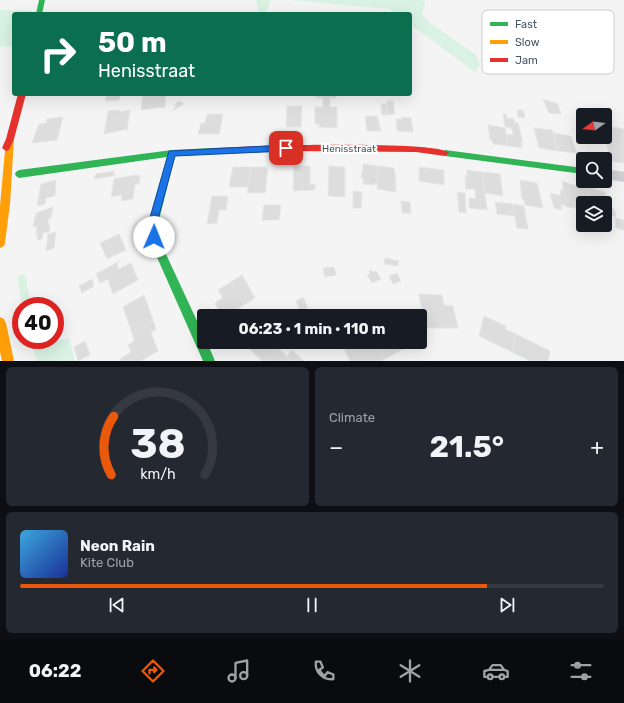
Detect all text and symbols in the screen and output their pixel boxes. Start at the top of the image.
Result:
legend [482,10,614,74]
text: Fast [515,18,538,31]
text: 50 m [98,26,167,59]
icon: right [32,28,84,80]
text: Slow [515,36,540,49]
text: Jam [515,54,538,67]
text: Henisstraat [98,60,195,82]
north arrow [576,108,612,144]
map controls [576,108,612,232]
pin [269,131,303,165]
icon: arrive [275,137,297,159]
street label: Henisstraat [322,143,376,155]
button: search [576,152,612,188]
button: layers [576,196,612,232]
position arrow [133,216,175,258]
speed limit sign: 40 [12,297,64,349]
text: 06:23 · 1 min · 110 m [238,320,386,338]
text: Climate [329,410,375,425]
text: 38 [130,418,185,467]
text: 21.5° [429,429,504,465]
text: − [329,434,343,461]
text: + [590,434,604,461]
text: km/h [140,465,175,482]
text: Neon Rain [80,537,155,555]
text: Kite Club [80,555,134,570]
icon: previous [106,594,128,616]
icon: pause [301,594,323,616]
icon: next [496,594,518,616]
icon: directions [139,657,167,685]
icon: music [225,657,253,685]
icon: phone [310,657,338,685]
icon: climate [396,657,424,685]
icon: car [482,657,510,685]
icon: filters [567,657,595,685]
text: 06:22 [29,660,81,682]

